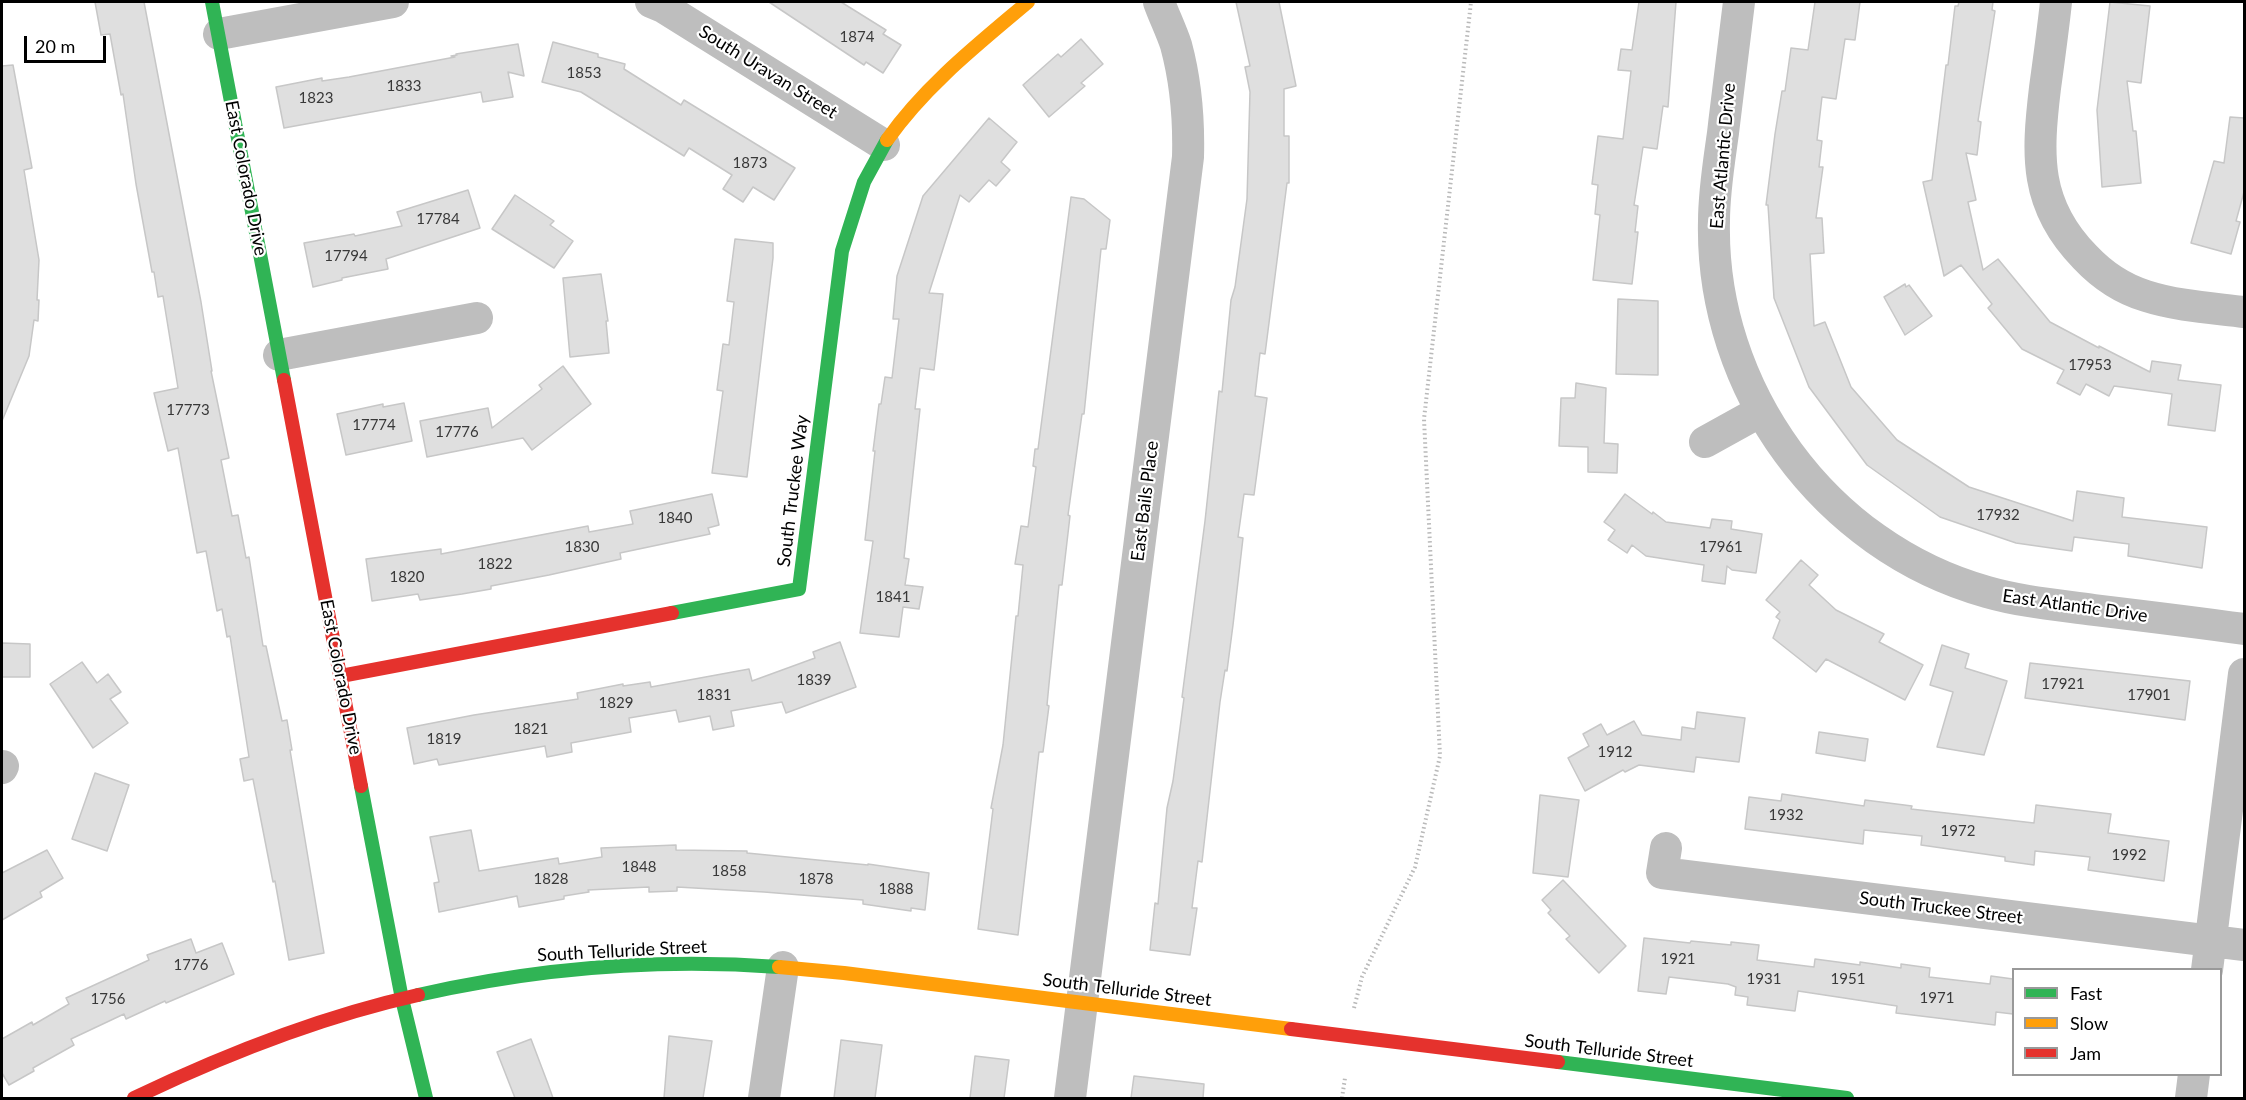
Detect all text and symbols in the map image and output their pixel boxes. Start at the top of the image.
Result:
street label: South Uravan Street [695,21,841,123]
scale bar [27,24,110,62]
house number: 1874 [840,28,874,46]
text: 20 m [35,35,75,57]
house number: 1853 [567,64,601,82]
house number: 1833 [387,77,421,95]
street label: East Atlantic Drive [1706,82,1740,230]
house number: 1823 [299,89,333,107]
street label: East Colorado Drive [220,99,272,257]
house number: 1873 [733,154,767,172]
house number: 17784 [416,210,460,228]
house number: 17794 [324,247,368,265]
house number: 17953 [2068,356,2112,374]
house number: 17773 [166,401,210,419]
street label: South Truckee Way [773,414,813,568]
house number: 17774 [352,416,396,434]
house number: 17776 [435,423,479,441]
street label: East Bails Place [1127,439,1163,563]
house number: 17932 [1976,506,2020,524]
house number: 1840 [658,509,692,527]
house number: 1830 [565,538,599,556]
house number: 17961 [1699,538,1743,556]
house number: 1822 [478,555,512,573]
house number: 1820 [390,568,424,586]
street label: East Atlantic Drive [2001,585,2149,627]
house number: 1841 [876,588,910,606]
street label: East Colorado Drive [315,598,367,756]
house number: 1839 [797,671,831,689]
house number: 17921 [2041,675,2085,693]
house number: 1831 [697,686,731,704]
house number: 17901 [2127,686,2171,704]
house number: 1829 [599,694,633,712]
house number: 1821 [514,720,548,738]
house number: 1819 [427,730,461,748]
house number: 1912 [1598,743,1632,761]
house number: 1932 [1769,806,1803,824]
house number: 1972 [1941,822,1975,840]
house number: 1992 [2112,846,2146,864]
house number: 1848 [622,858,656,876]
house number: 1858 [712,862,746,880]
house number: 1828 [534,870,568,888]
house number: 1878 [799,870,833,888]
house number: 1888 [879,880,913,898]
street label: South Truckee Street [1858,887,2024,929]
street label: South Telluride Street [537,936,707,966]
house number: 1921 [1661,950,1695,968]
house number: 1776 [174,956,208,974]
legend [2012,968,2222,1076]
street label: South Telluride Street [1041,969,1213,1011]
house number: 1931 [1747,970,1781,988]
house number: 1951 [1831,970,1865,988]
text: Fast [2070,982,2102,1004]
house number: 1971 [1920,989,1954,1007]
house number: 1756 [91,990,125,1008]
text: Slow [2070,1012,2108,1034]
street label: South Telluride Street [1523,1030,1695,1072]
text: Jam [2070,1042,2101,1064]

